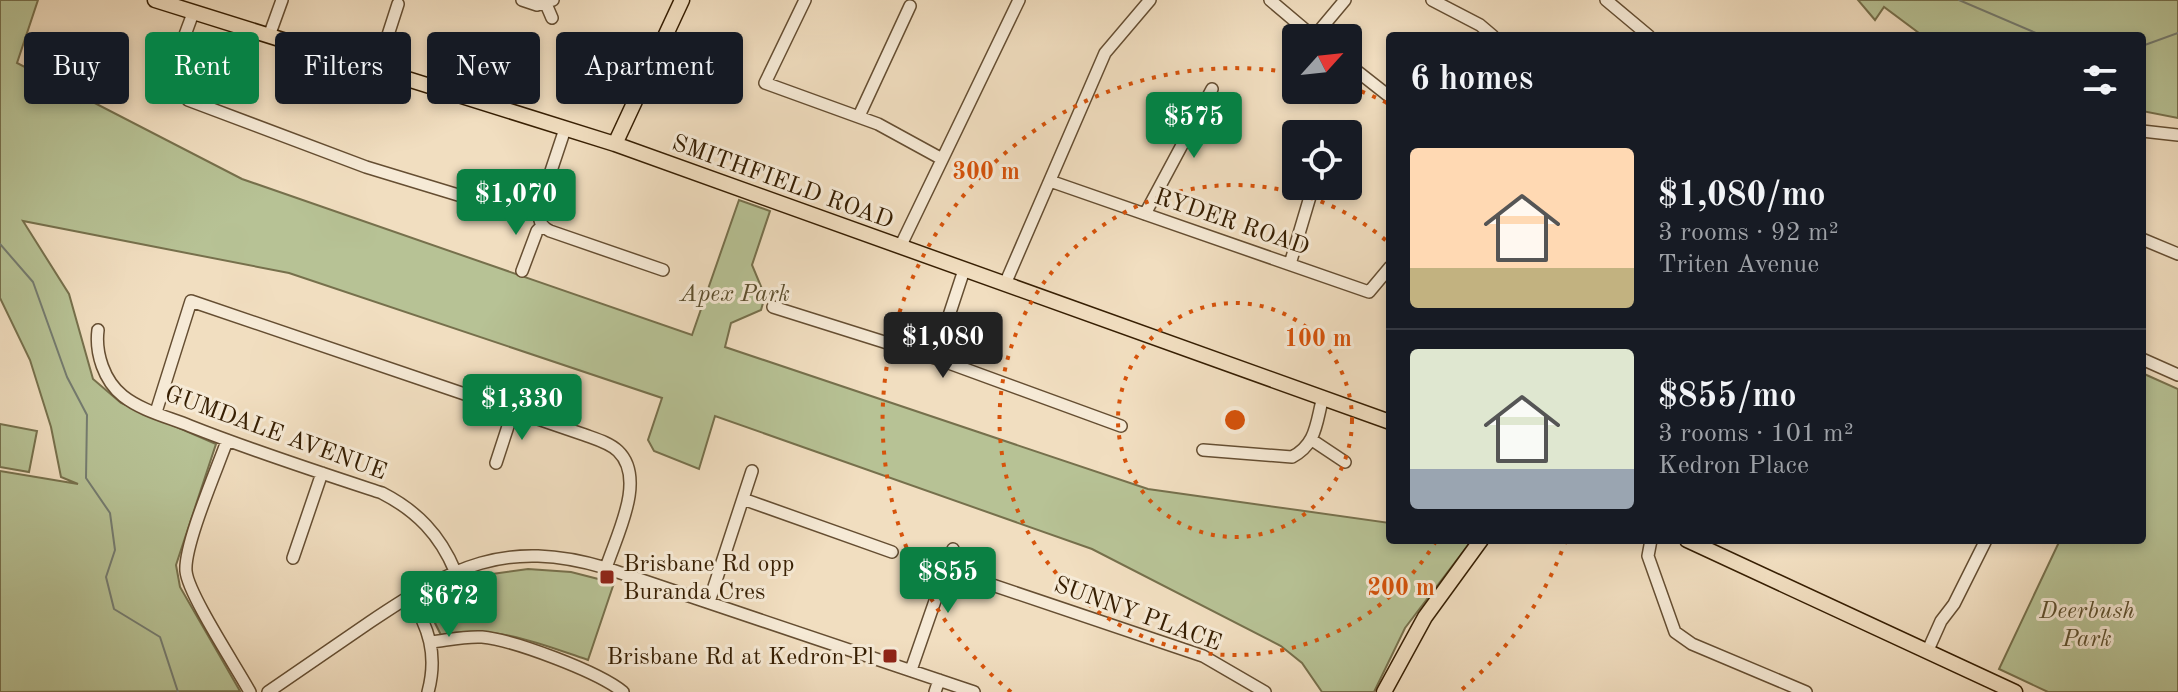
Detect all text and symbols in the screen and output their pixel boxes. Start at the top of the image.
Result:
north arrow [1282,24,1362,104]
map controls [1282,24,1362,200]
chip: Buy [24,32,129,104]
chip: Rent [145,32,259,104]
chip: Filters [275,32,411,104]
chip: New [427,32,540,104]
chip: Apartment [556,32,743,104]
icon: filters [2078,58,2122,102]
text: 6 homes [1410,63,1533,97]
pin: $575 [1147,92,1241,160]
text: $575 [1164,105,1224,131]
button: locate [1282,120,1362,200]
street label: SMITHFIELD ROAD [668,132,896,234]
text: 300 m [952,161,1020,185]
pin: $1,070 [451,169,581,237]
text: $1,080/mo [1658,179,1826,213]
icon: home [1474,180,1570,276]
text: $1,070 [475,182,557,208]
street label: RYDER ROAD [1151,185,1312,261]
text: 3 rooms · 92 m² [1658,220,1839,246]
text: Triten Avenue [1658,252,1819,278]
park label: Apex Park [678,283,790,307]
pin: $1,080 [878,312,1008,380]
text: $1,080 [902,325,984,351]
text: 100 m [1284,328,1352,352]
pin: $1,330 [457,374,587,442]
text: $855/mo [1658,380,1797,414]
icon: home [1474,381,1570,477]
street label: GUMDALE AVENUE [161,383,389,485]
text: $1,330 [481,387,563,413]
centre of rings [1221,406,1249,434]
text: 3 rooms · 101 m² [1658,421,1854,447]
text: Kedron Place [1658,453,1809,479]
pin: $855 [901,547,995,615]
place label: Brisbane Rd opp Buranda Cres [623,553,794,605]
text: $855 [918,560,978,586]
marker: Brisbane Rd opp Buranda Cres [598,568,616,586]
pin: $672 [402,571,496,639]
street label: SUNNY PLACE [1050,573,1224,656]
text: 200 m [1367,577,1435,601]
text: $672 [419,584,479,610]
park label: Deerbush Park [2038,600,2135,652]
place label: Brisbane Rd at Kedron Pl [606,646,874,670]
marker: Brisbane Rd at Kedron Pl [881,647,899,665]

